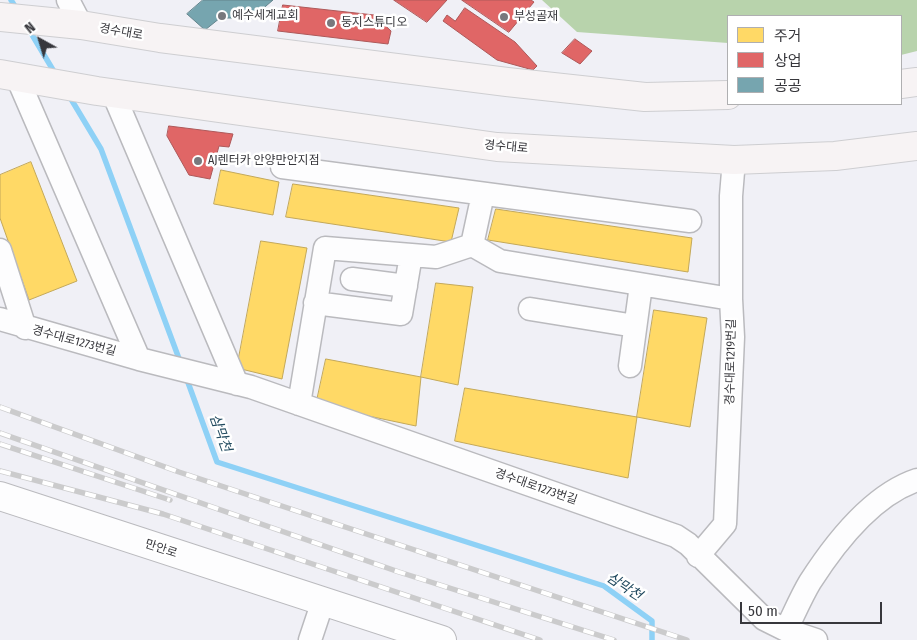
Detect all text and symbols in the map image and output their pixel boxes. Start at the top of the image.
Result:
place label: 예수세계교회 [232,9,298,23]
marker: 예수세계교회 [216,10,228,22]
place label: 부성골재 [514,10,558,24]
marker: 부성골재 [498,11,510,23]
north arrow [15,15,65,65]
legend [727,15,902,105]
place label: 둥지스튜디오 [341,16,407,30]
marker: 둥지스튜디오 [325,17,337,29]
text: N [22,19,39,37]
street label: 경수대로 [98,21,144,43]
text: 주거 [774,27,802,45]
text: 상업 [774,52,802,70]
text: 공공 [774,77,802,95]
street label: 경수대로 [483,138,529,156]
place label: AJ렌터카 안양만안지점 [208,154,320,168]
marker: AJ렌터카 안양만안지점 [192,155,204,167]
street label: 경수대로1219번길 [723,319,739,405]
street label: 경수대로1273번길 [30,323,118,359]
water label: 삼막천 [205,412,235,454]
street label: 경수대로1273번길 [493,466,579,508]
street label: 만안로 [143,537,179,561]
water label: 삼막천 [603,569,645,605]
scale bar [742,592,884,624]
text: 50 m [748,602,778,620]

